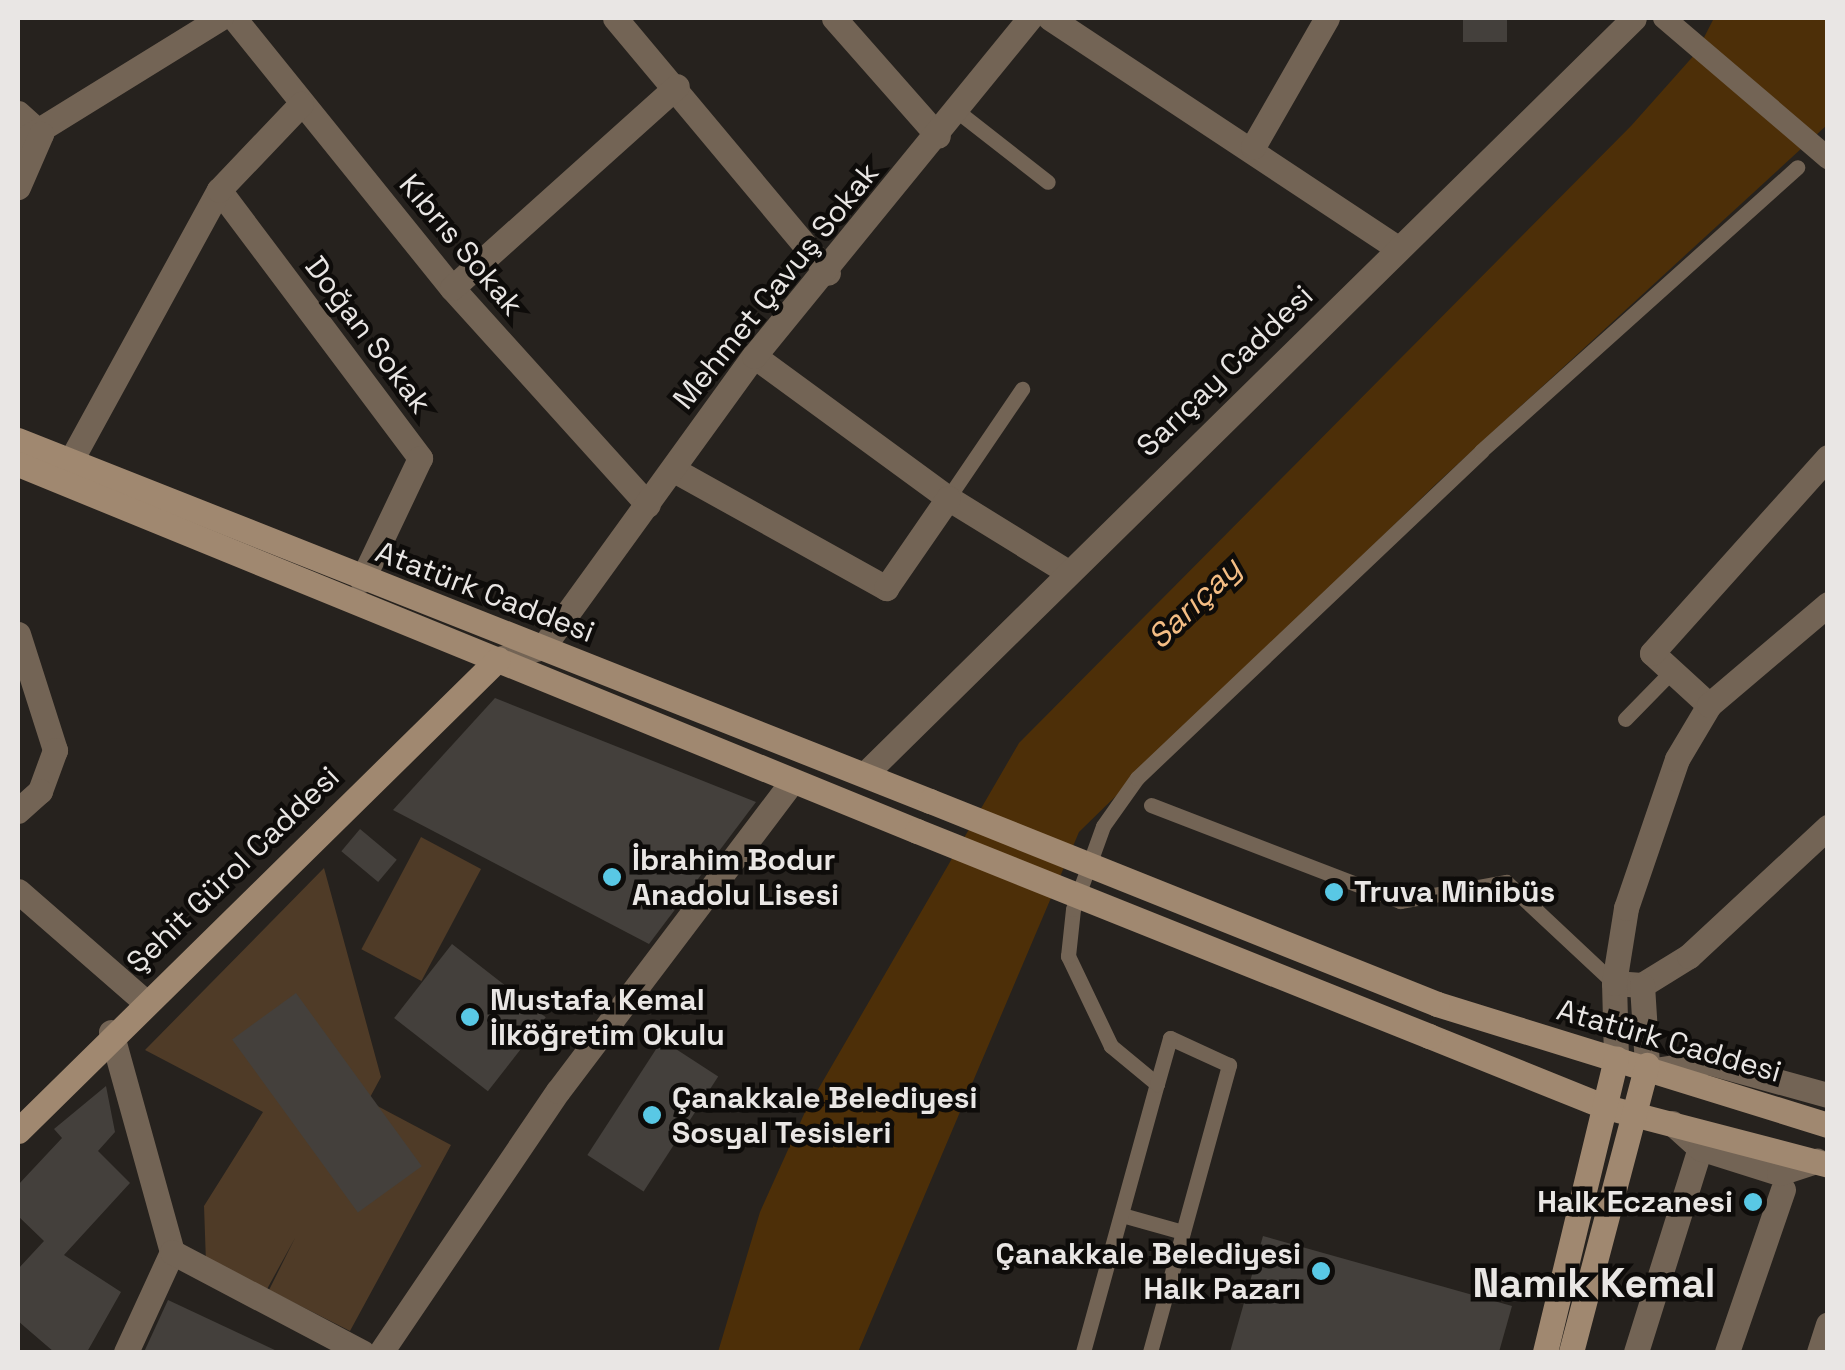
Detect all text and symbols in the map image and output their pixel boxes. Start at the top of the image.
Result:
street label: Mehmet Çavuş Sokak [666,156,886,416]
street label: Kıbrıs Sokak [392,167,530,323]
street label: Doğan Sokak [297,249,439,421]
street label: Sarıçay Caddesi [1129,278,1321,464]
street label: Atatürk Caddesi [371,534,599,650]
water label: Sarıçay [1139,549,1249,657]
street label: Şehit Gürol Caddesi [119,759,347,981]
place label: İbrahim Bodur Anadolu Lisesi [632,842,839,912]
marker: İbrahim Bodur Anadolu Lisesi [601,866,623,888]
place label: Truva Minibüs [1354,874,1555,910]
marker: Truva Minibüs [1323,881,1345,903]
place label: Mustafa Kemal İlköğretim Okulu [490,982,725,1052]
street label: Atatürk Caddesi [1553,992,1785,1090]
marker: Mustafa Kemal İlköğretim Okulu [459,1006,481,1028]
place label: Çanakkale Belediyesi Sosyal Tesisleri [672,1080,977,1150]
marker: Çanakkale Belediyesi Sosyal Tesisleri [641,1104,663,1126]
place label: Halk Eczanesi [1537,1184,1733,1220]
marker: Halk Eczanesi [1742,1191,1764,1213]
place label: Çanakkale Belediyesi Halk Pazarı [996,1236,1301,1306]
marker: Çanakkale Belediyesi Halk Pazarı [1310,1260,1332,1282]
district label: Namık Kemal [1473,1260,1715,1308]

